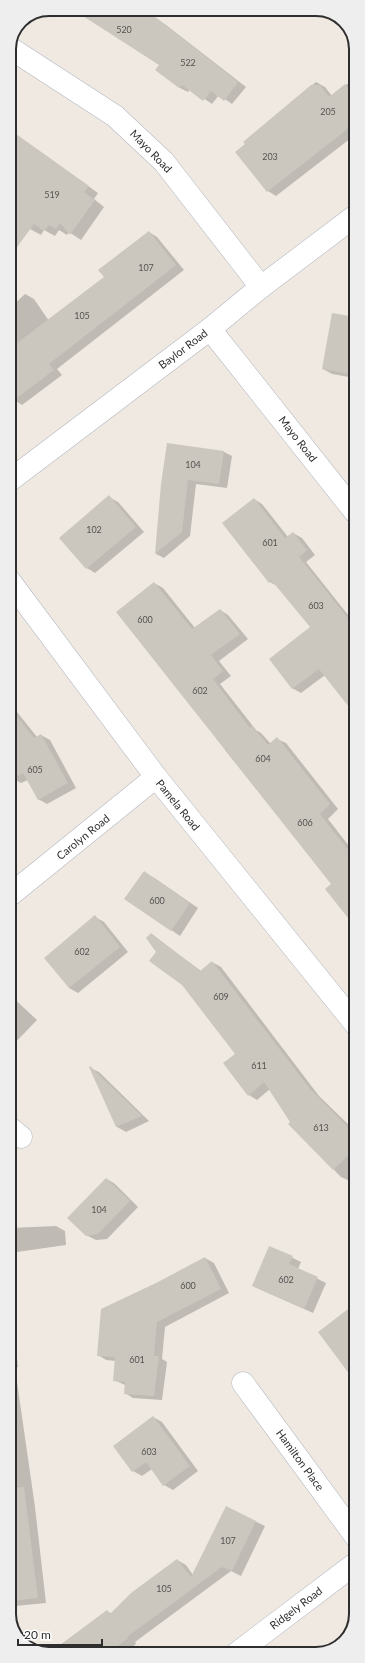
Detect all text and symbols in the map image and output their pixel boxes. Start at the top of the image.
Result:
house number: 520 [116,24,132,35]
house number: 522 [180,57,196,68]
house number: 205 [320,106,336,117]
street label: Mayo Road [128,127,175,175]
house number: 203 [262,151,278,162]
house number: 519 [44,189,60,200]
house number: 107 [138,262,154,273]
house number: 105 [74,310,90,321]
street label: Baylor Road [156,326,210,371]
street label: Mayo Road [277,413,320,464]
house number: 104 [185,459,201,470]
house number: 102 [86,524,102,535]
house number: 601 [262,537,278,548]
house number: 603 [308,600,324,611]
house number: 600 [137,614,153,625]
house number: 602 [192,685,208,696]
house number: 604 [255,753,271,764]
house number: 605 [27,764,43,775]
street label: Pamela Road [154,776,203,833]
street label: Carolyn Road [54,811,112,862]
house number: 606 [297,817,313,828]
house number: 600 [149,895,165,906]
house number: 602 [74,946,90,957]
house number: 609 [213,991,229,1002]
house number: 611 [251,1060,267,1071]
house number: 613 [313,1122,329,1133]
house number: 104 [91,1204,107,1215]
house number: 602 [278,1274,294,1285]
house number: 600 [180,1280,196,1291]
house number: 601 [129,1354,145,1365]
street label: Hamilton Place [274,1426,327,1493]
house number: 603 [141,1446,157,1457]
house number: 107 [220,1535,236,1546]
house number: 105 [156,1583,172,1594]
street label: Ridgely Road [267,1584,324,1632]
scale bar [18,1621,102,1647]
text: 20 m [24,1627,51,1642]

